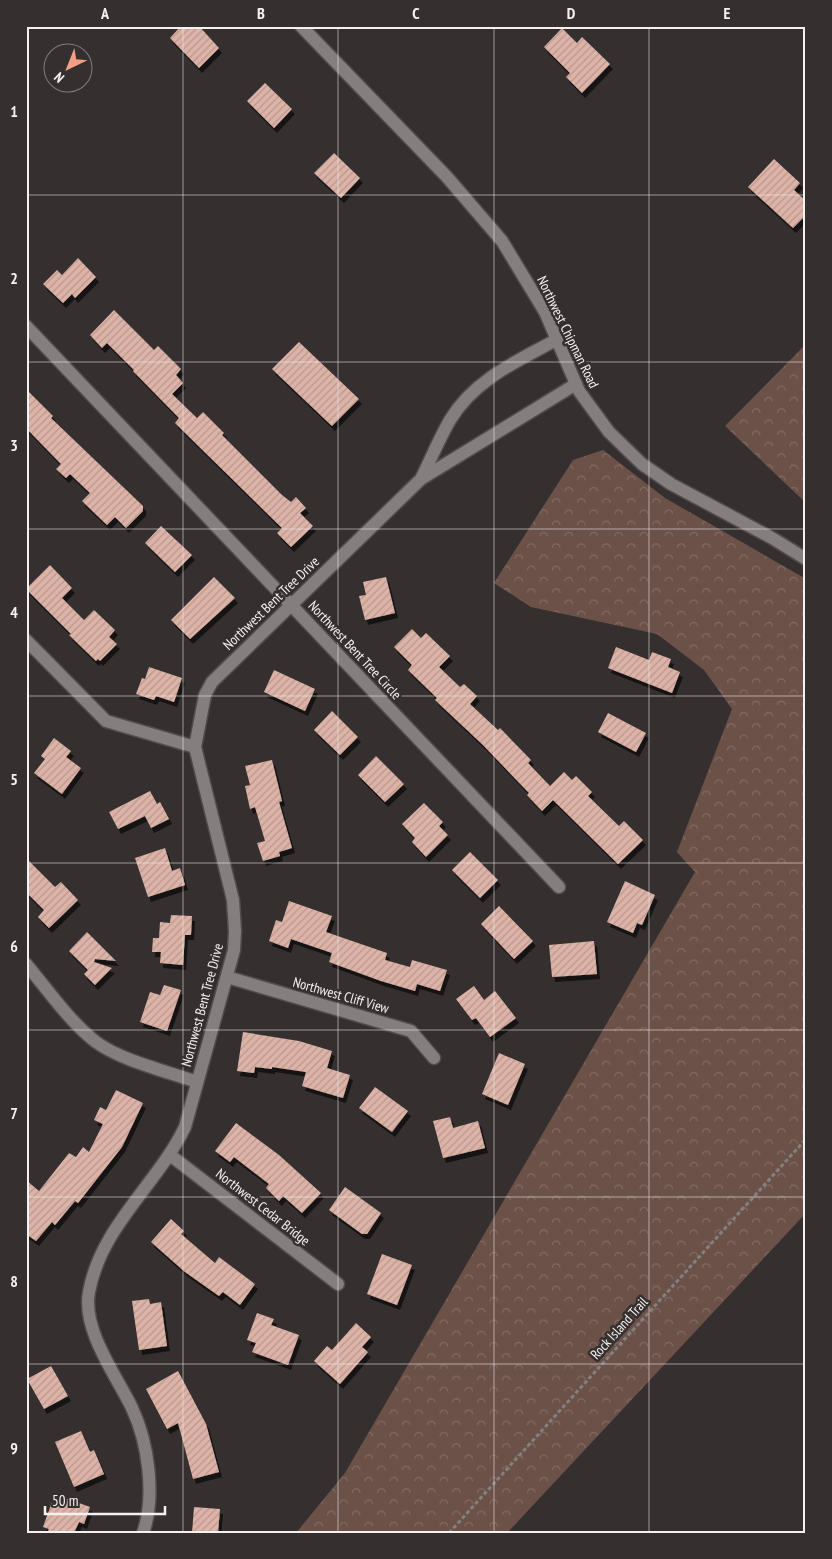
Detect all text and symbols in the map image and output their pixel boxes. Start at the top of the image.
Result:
text: A [100,3,110,23]
text: B [257,3,265,23]
text: C [412,3,420,23]
text: D [567,3,576,23]
text: E [724,3,731,23]
north arrow [42,42,92,92]
text: N [50,68,68,87]
text: 1 [10,101,18,121]
text: 2 [10,268,18,288]
street label: Northwest Chipman Road [533,273,603,391]
text: 3 [10,435,18,455]
street label: Northwest Bent Tree Drive [219,552,323,654]
street label: Northwest Bent Tree Circle [304,597,406,703]
text: 4 [10,602,18,622]
text: 5 [10,769,18,789]
text: 6 [10,936,18,956]
street label: Northwest Bent Tree Drive [177,941,227,1069]
street label: Northwest Cliff View [291,973,392,1018]
text: 7 [10,1103,18,1123]
street label: Northwest Cedar Bridge [212,1165,314,1250]
text: 8 [10,1271,18,1291]
street label: Rock Island Trail [586,1293,652,1363]
text: 9 [10,1438,18,1458]
scale bar [45,1484,165,1516]
text: 50 m [52,1491,78,1510]

